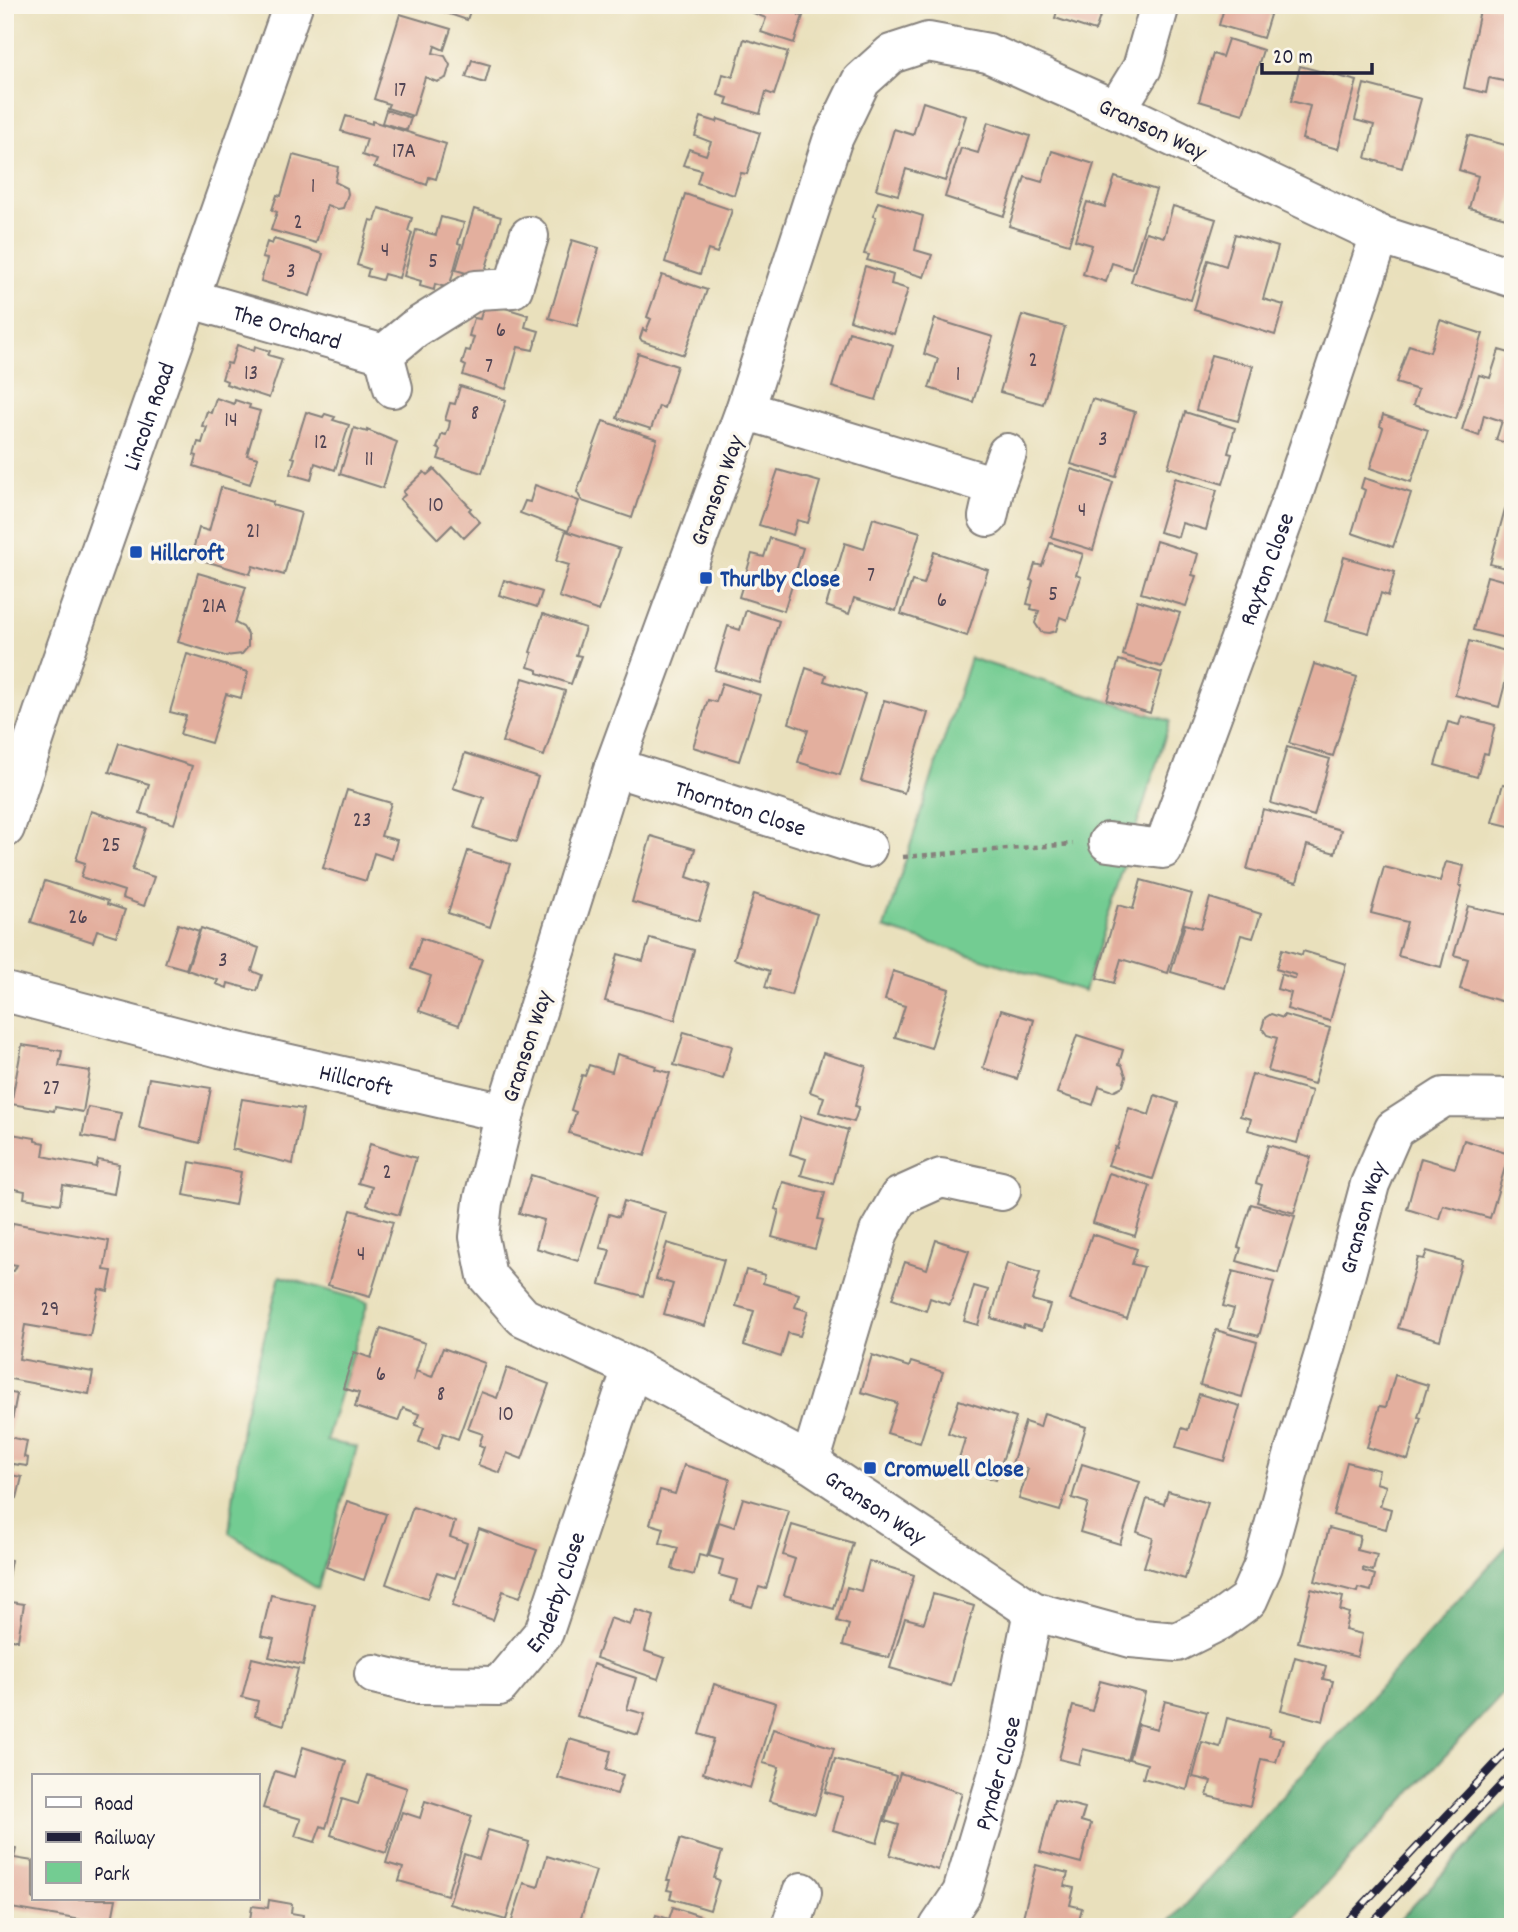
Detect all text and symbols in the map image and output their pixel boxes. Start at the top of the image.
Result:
scale bar [1262,32,1373,76]
text: 20 m [1273,44,1313,74]
house number: 17 [394,77,406,107]
street label: Granson Way [1092,91,1212,171]
house number: 17A [392,138,416,168]
house number: 1 [311,173,315,203]
house number: 2 [293,209,303,239]
house number: 4 [381,237,389,267]
house number: 5 [428,248,438,278]
house number: 3 [286,258,296,288]
street label: The Orchard [228,298,345,361]
house number: 6 [496,317,506,347]
house number: 2 [1028,347,1038,377]
house number: 7 [485,353,493,383]
street label: Lincoln Road [116,358,185,476]
house number: 13 [244,360,258,390]
house number: 1 [956,361,960,391]
house number: 8 [471,400,479,430]
house number: 14 [224,407,238,437]
house number: 3 [1098,426,1108,456]
house number: 12 [314,429,328,459]
street label: Granson Way [683,430,755,551]
house number: 11 [364,446,374,476]
house number: 10 [428,492,444,522]
house number: 4 [1078,497,1086,527]
street label: Rayton Close [1232,509,1305,631]
house number: 21 [246,518,260,548]
place label: Hillcroft [150,538,225,572]
marker: Hillcroft [128,544,144,560]
house number: 7 [867,562,875,592]
place label: Thurlby Close [720,564,841,598]
marker: Thurlby Close [698,570,714,586]
house number: 5 [1048,581,1058,611]
house number: 6 [937,587,947,617]
house number: 21A [201,593,227,623]
street label: Thornton Close [670,773,810,847]
house number: 23 [353,807,371,837]
house number: 25 [102,832,120,862]
house number: 26 [68,904,88,934]
house number: 3 [218,947,228,977]
street label: Granson Way [495,986,563,1107]
street label: Hillcroft [315,1057,396,1107]
house number: 27 [42,1075,60,1105]
street label: Granson Way [1333,1156,1398,1278]
house number: 2 [382,1159,392,1189]
house number: 4 [357,1241,365,1271]
house number: 29 [41,1296,59,1326]
house number: 6 [376,1361,386,1391]
house number: 8 [437,1381,445,1411]
house number: 10 [498,1401,514,1431]
place label: Cromwell Close [884,1454,1024,1488]
marker: Cromwell Close [862,1460,878,1476]
street label: Granson Way [817,1463,933,1556]
street label: Enderby Close [519,1528,596,1662]
street label: Pynder Close [968,1714,1032,1835]
legend [32,1774,259,1900]
text: Road [94,1791,133,1821]
text: Railway [94,1825,155,1855]
text: Park [94,1861,130,1891]

